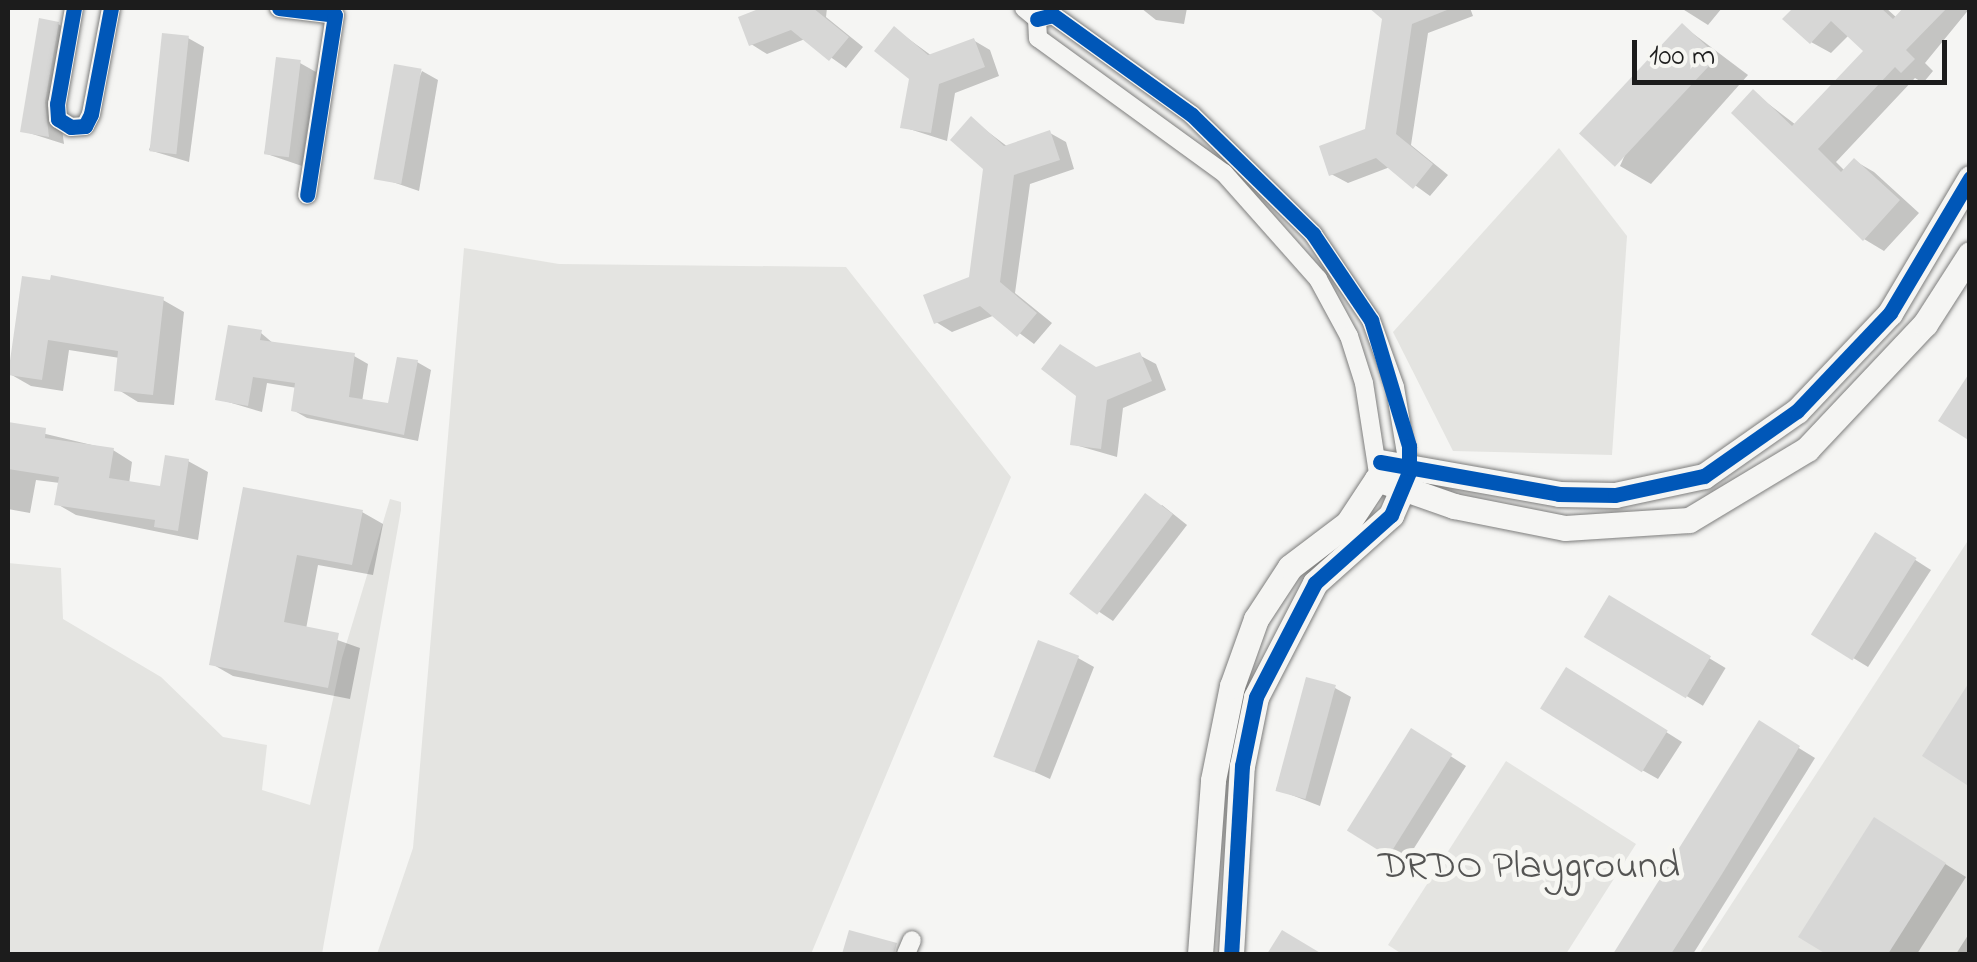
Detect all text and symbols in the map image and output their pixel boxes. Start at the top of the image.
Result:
scale bar [1637,20,1952,82]
text: 100 m [1649,35,1715,79]
park label: DRDO Playground [1378,844,1680,892]

